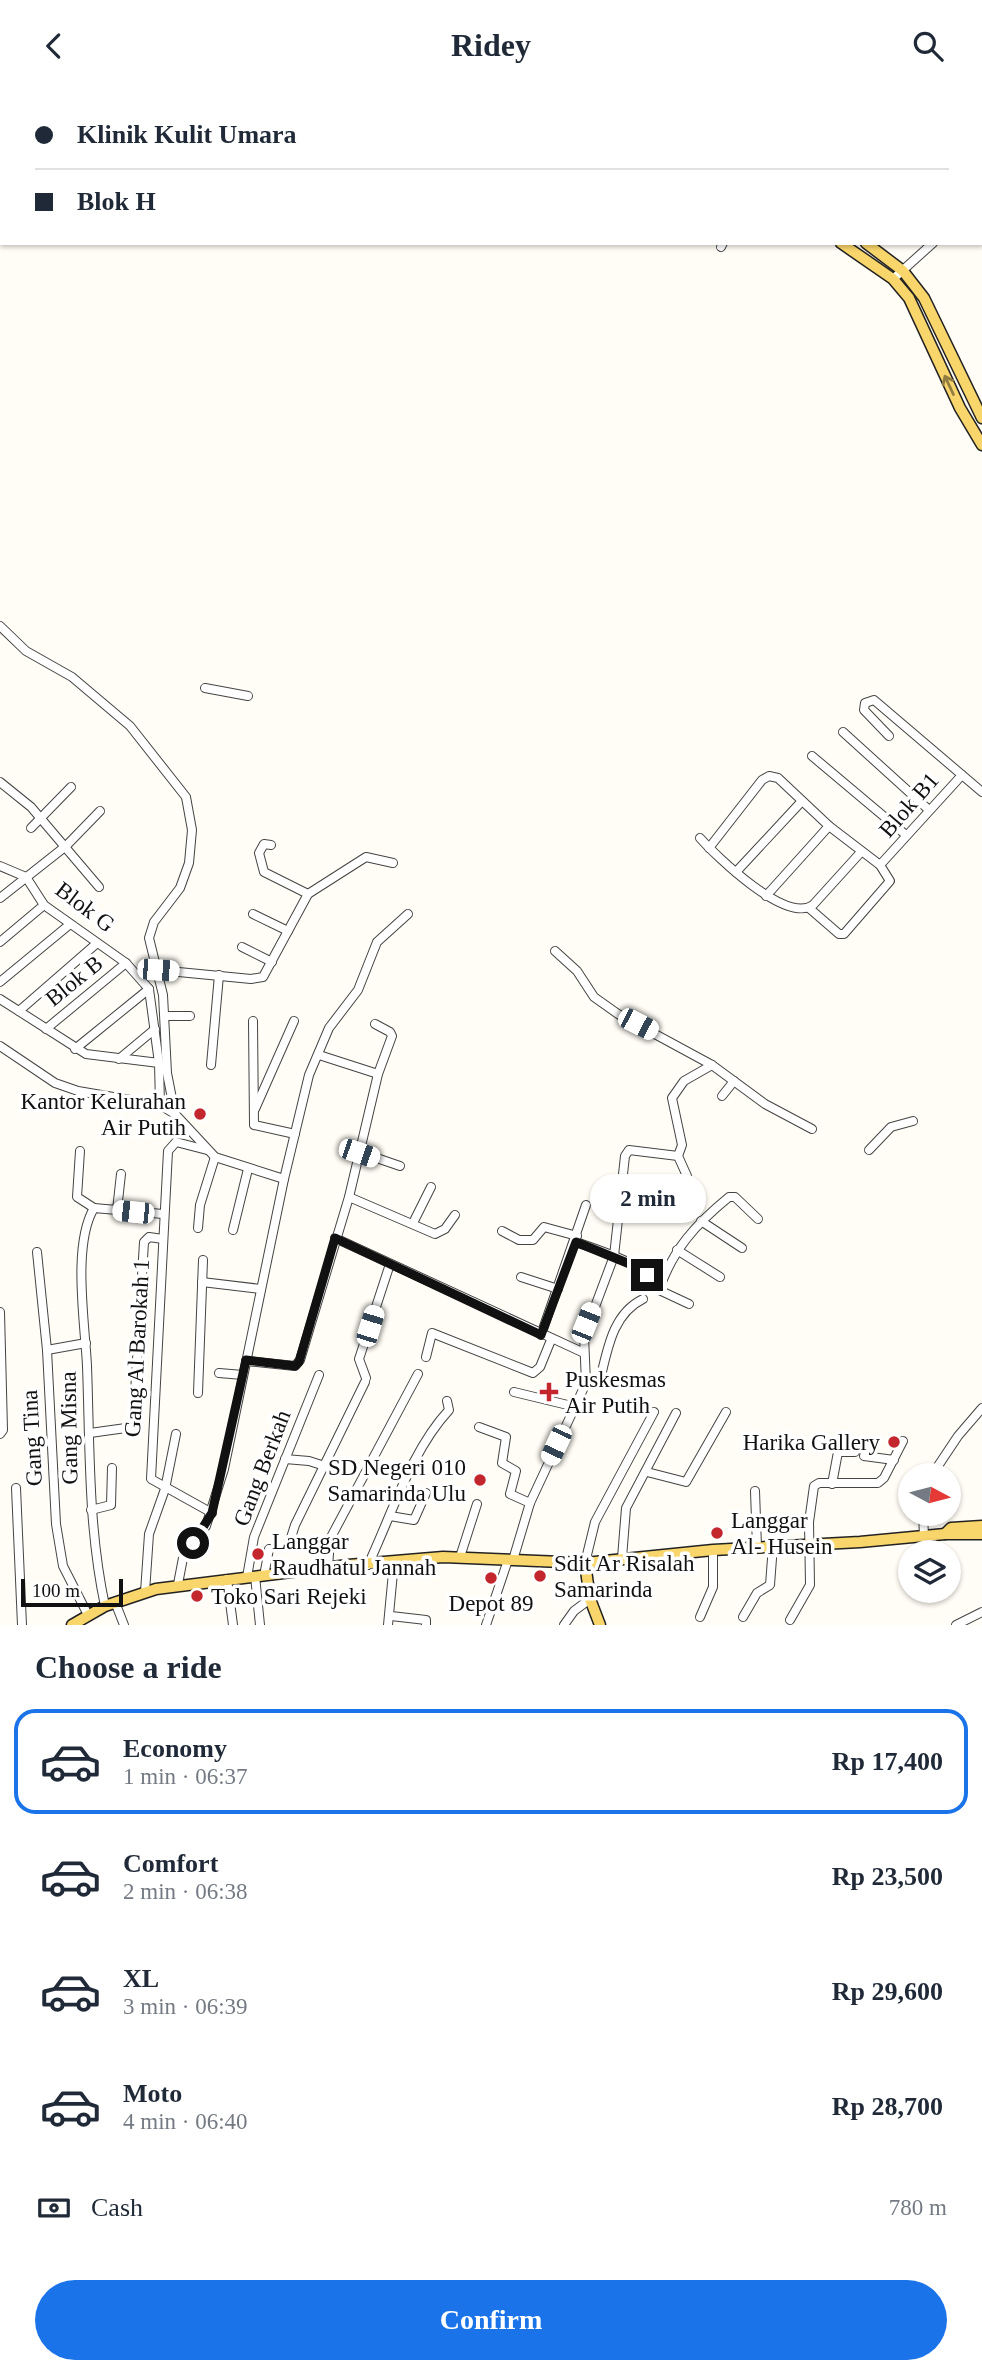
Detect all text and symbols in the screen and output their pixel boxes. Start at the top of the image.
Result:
icon: back [35,27,73,65]
text: Ridey [451,27,531,63]
icon: search [909,27,947,65]
text: Klinik Kulit Umara [77,120,297,149]
text: Blok H [77,187,156,216]
one-way arrow [942,375,955,396]
street label: Blok B1 [874,768,944,842]
street label: Blok G [51,877,119,937]
street label: Blok B [41,951,107,1011]
car [137,958,180,982]
car [615,1005,662,1043]
place label: Kantor Kelurahan Air Putih [21,1089,186,1140]
marker: Kantor Kelurahan Air Putih [192,1106,208,1122]
car [336,1136,383,1170]
callout: 2 min [589,1173,705,1223]
text: 2 min [620,1186,676,1211]
car [112,1199,155,1225]
street label: Gang Al Barokah 1 [120,1258,154,1438]
route end [631,1259,663,1291]
car [569,1300,604,1346]
car [354,1303,387,1349]
place label: Puskesmas Air Putih [565,1367,666,1418]
street label: Gang Misna [56,1371,82,1485]
marker: Puskesmas Air Putih [539,1382,559,1402]
street label: Gang Tina [17,1389,47,1487]
street label: Gang Berkah [228,1406,296,1529]
car [538,1422,575,1468]
place label: Harika Gallery [743,1430,880,1455]
marker: Harika Gallery [886,1434,902,1450]
place label: SD Negeri 010 Samarinda Ulu [327,1455,466,1506]
north arrow [898,1463,961,1526]
map controls [898,1463,961,1603]
marker: SD Negeri 010 Samarinda Ulu [472,1472,488,1488]
place label: Langgar Al- Husein [731,1508,833,1559]
marker: Langgar Al- Husein [709,1525,725,1541]
route start [177,1527,209,1559]
place label: Langgar Raudhatul Jannah [272,1529,437,1580]
button: layers [898,1540,961,1603]
marker: Langgar Raudhatul Jannah [250,1546,266,1562]
place label: Sdit Ar Risalah Samarinda [554,1551,695,1602]
marker: Sdit Ar Risalah Samarinda [532,1568,548,1584]
marker: Depot 89 [483,1570,499,1586]
scale bar [21,1576,122,1608]
text: 100 m [32,1580,80,1601]
place label: Toko Sari Rejeki [211,1584,367,1609]
marker: Toko Sari Rejeki [189,1588,205,1604]
place label: Depot 89 [449,1591,533,1616]
text: Choose a ride [35,1649,222,1685]
icon: car [39,1730,102,1793]
text: Economy [123,1734,227,1763]
text: Rp 17,400 [832,1747,943,1776]
text: 1 min · 06:37 [123,1764,248,1789]
icon: car [39,1845,102,1908]
text: Comfort [123,1849,218,1878]
text: Rp 23,500 [832,1862,943,1891]
text: 2 min · 06:38 [123,1879,248,1904]
icon: car [39,1960,102,2023]
text: XL [123,1964,159,1993]
text: Rp 29,600 [832,1977,943,2006]
text: 3 min · 06:39 [123,1994,248,2019]
icon: car [39,2075,102,2138]
text: Moto [123,2079,182,2108]
text: Rp 28,700 [832,2092,943,2121]
text: 4 min · 06:40 [123,2109,248,2134]
icon: cash [35,2189,73,2227]
text: Cash [91,2193,143,2222]
text: 780 m [889,2195,947,2220]
button: Confirm [35,2280,947,2360]

